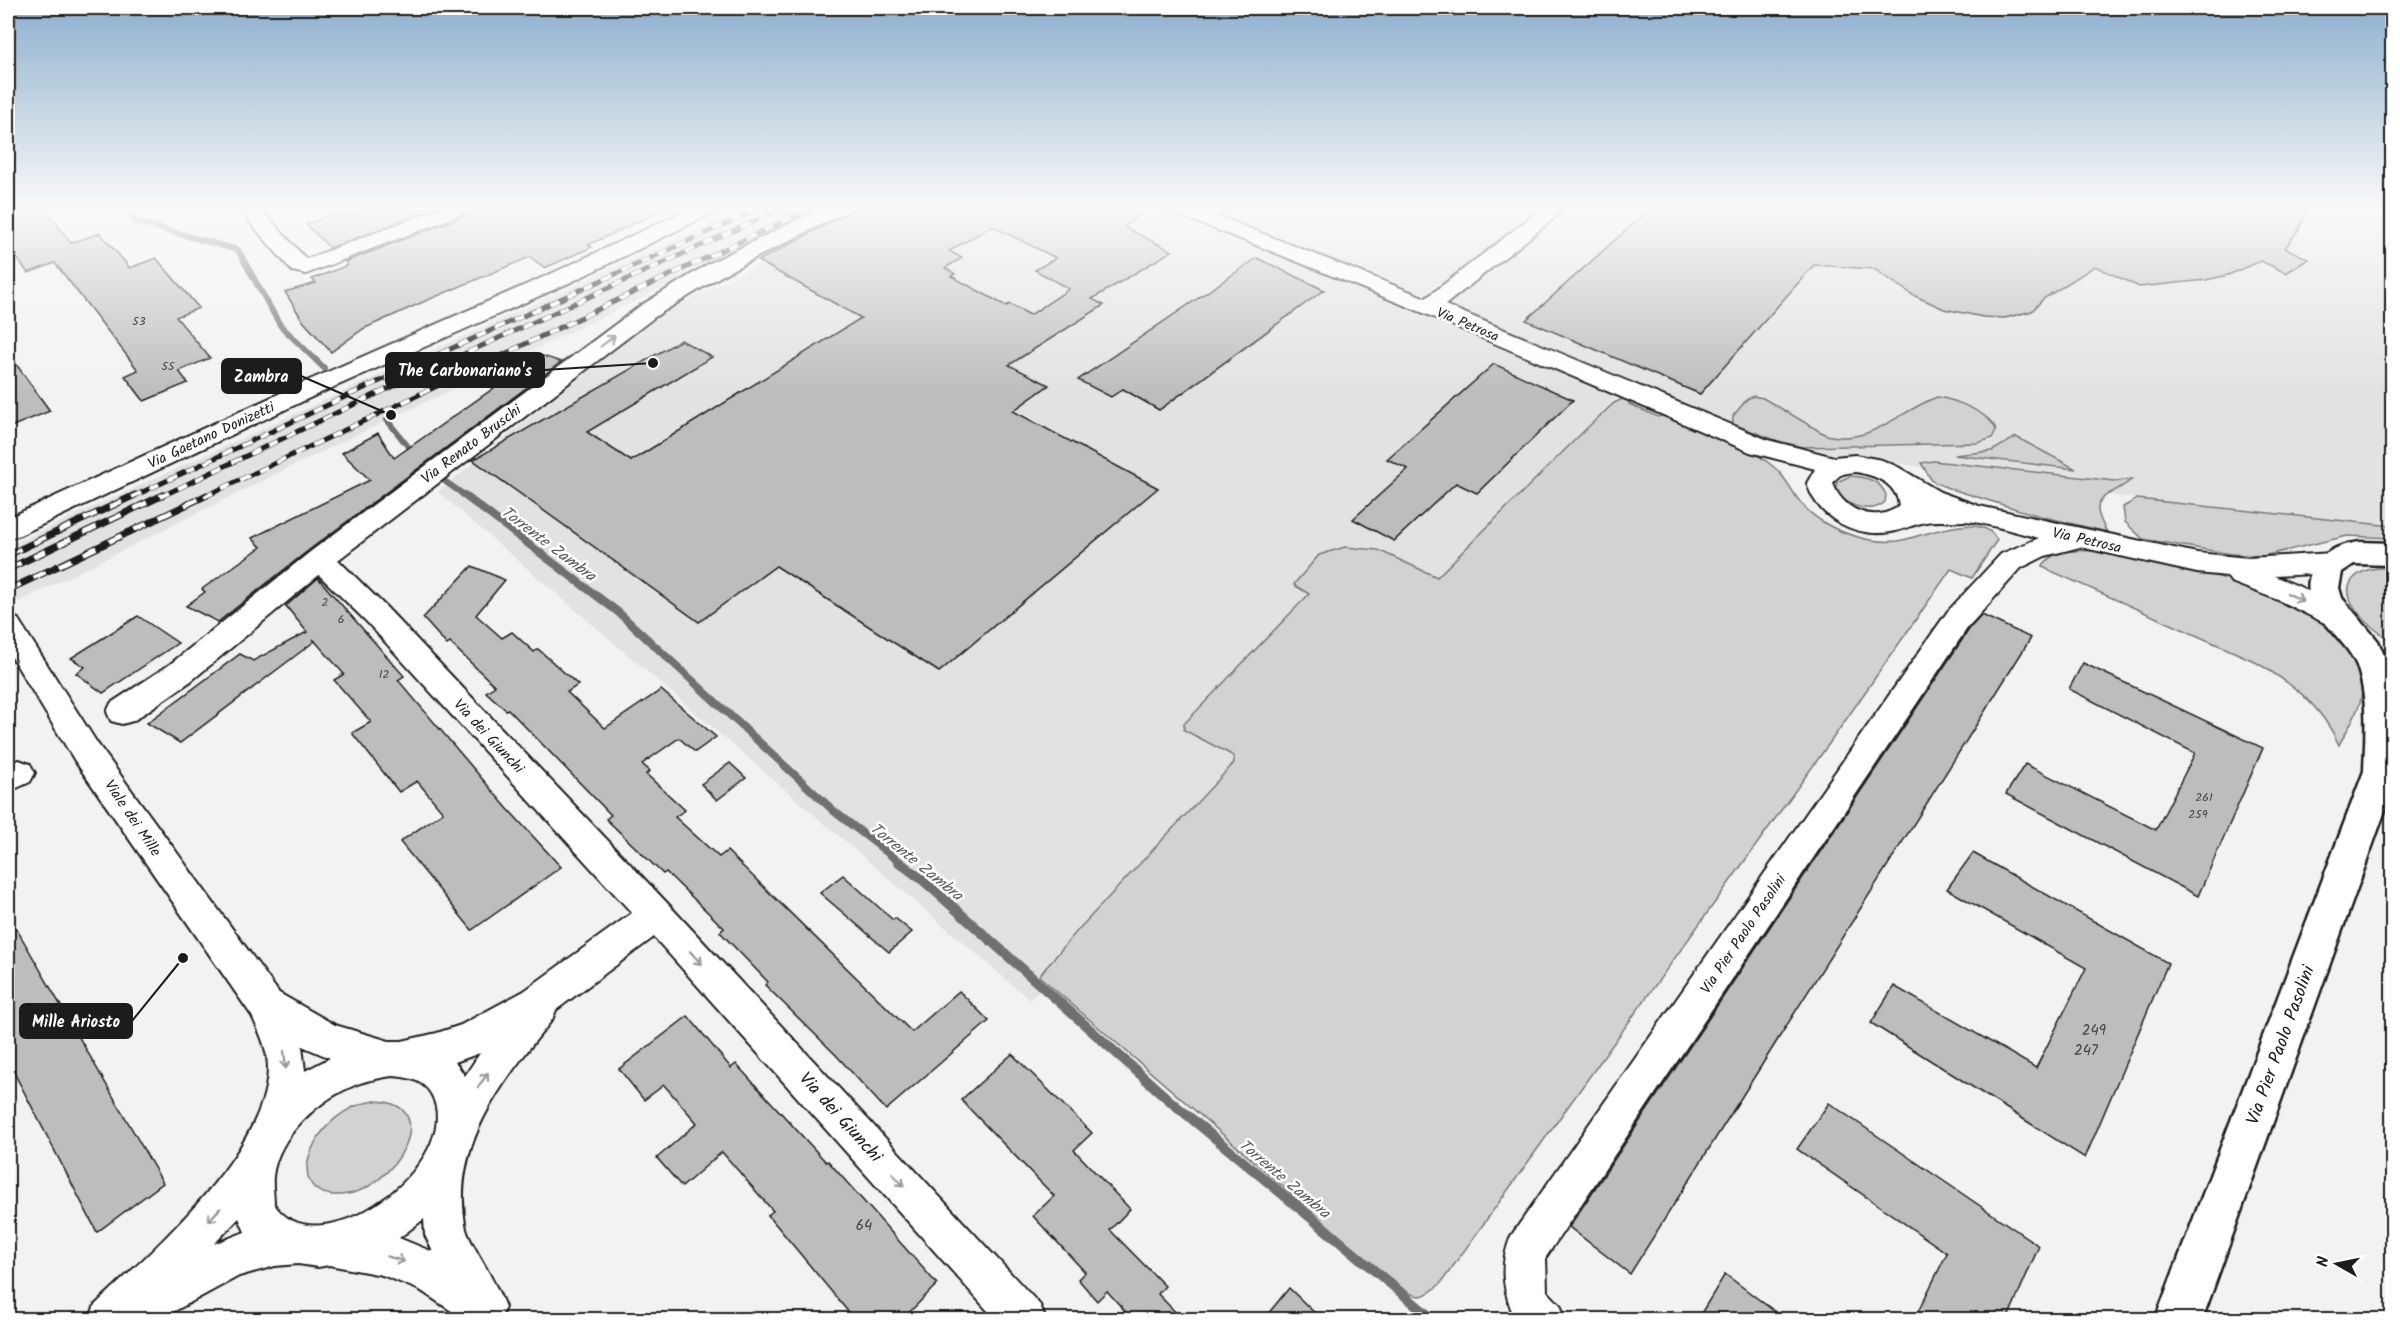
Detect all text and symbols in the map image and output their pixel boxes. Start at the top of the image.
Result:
street label: Via Petrosa [1433,302,1502,348]
house number: 53 [132,312,146,331]
one-way arrow [599,335,615,348]
callout: The Carbonariano's [386,353,544,387]
house number: 55 [162,357,176,376]
callout: Zambra [222,359,301,393]
text: The Carbonariano's [398,359,533,384]
text: Zambra [234,365,288,390]
street label: Via Gaetano Donizetti [144,395,280,476]
street label: Via Renato Bruschi [416,398,528,491]
water label: Torrente Zambra [495,500,602,589]
street label: Via Petrosa [2050,521,2124,561]
one-way arrow [2286,591,2304,603]
house number: 2 [322,593,329,612]
house number: 6 [338,610,344,629]
house number: 12 [379,665,389,684]
street label: Via dei Giunchi [447,694,530,781]
street label: Viale dei Mille [98,775,167,862]
house number: 261 [2195,788,2213,807]
house number: 259 [2188,805,2208,824]
water label: Torrente Zambra [864,817,969,908]
street label: Via Pier Paolo Pasolini [1695,869,1794,999]
one-way arrow [689,951,703,966]
street label: Via Pier Paolo Pasolini [2239,961,2324,1129]
callout: Mille Ariosto [20,1004,132,1038]
text: Mille Ariosto [32,1010,120,1035]
house number: 249 [2082,1019,2107,1043]
house number: 247 [2074,1039,2099,1063]
one-way arrow [280,1050,291,1069]
street label: Via dei Giunchi [791,1066,889,1170]
one-way arrow [477,1073,489,1089]
water label: Torrente Zambra [1233,1133,1337,1226]
one-way arrow [891,1172,905,1187]
one-way arrow [207,1207,221,1222]
house number: 64 [856,1214,872,1238]
north arrow [2307,1234,2367,1294]
one-way arrow [386,1254,405,1265]
text: N [2311,1255,2337,1269]

